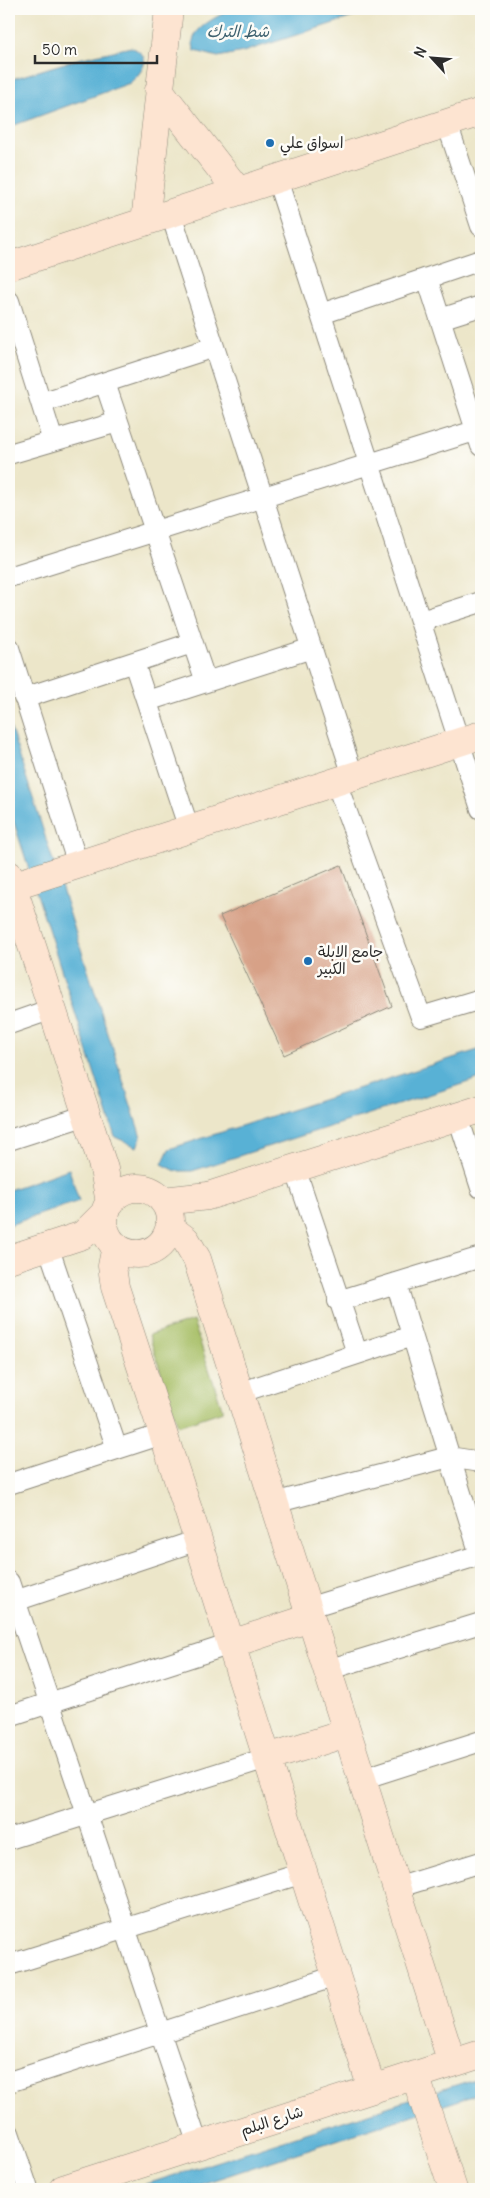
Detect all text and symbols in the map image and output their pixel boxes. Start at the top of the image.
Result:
water label: شط الترك [207,21,270,41]
scale bar [35,32,158,64]
north arrow [408,32,458,82]
text: 50 m [42,40,77,59]
text: N [410,44,431,61]
place label: اسواق علي [280,133,344,156]
marker: اسواق علي [264,137,276,149]
place label: جامع الابلة الكبير [316,942,383,978]
marker: جامع الابلة الكبير [302,955,314,967]
street label: شارع البلم [238,2102,306,2142]

